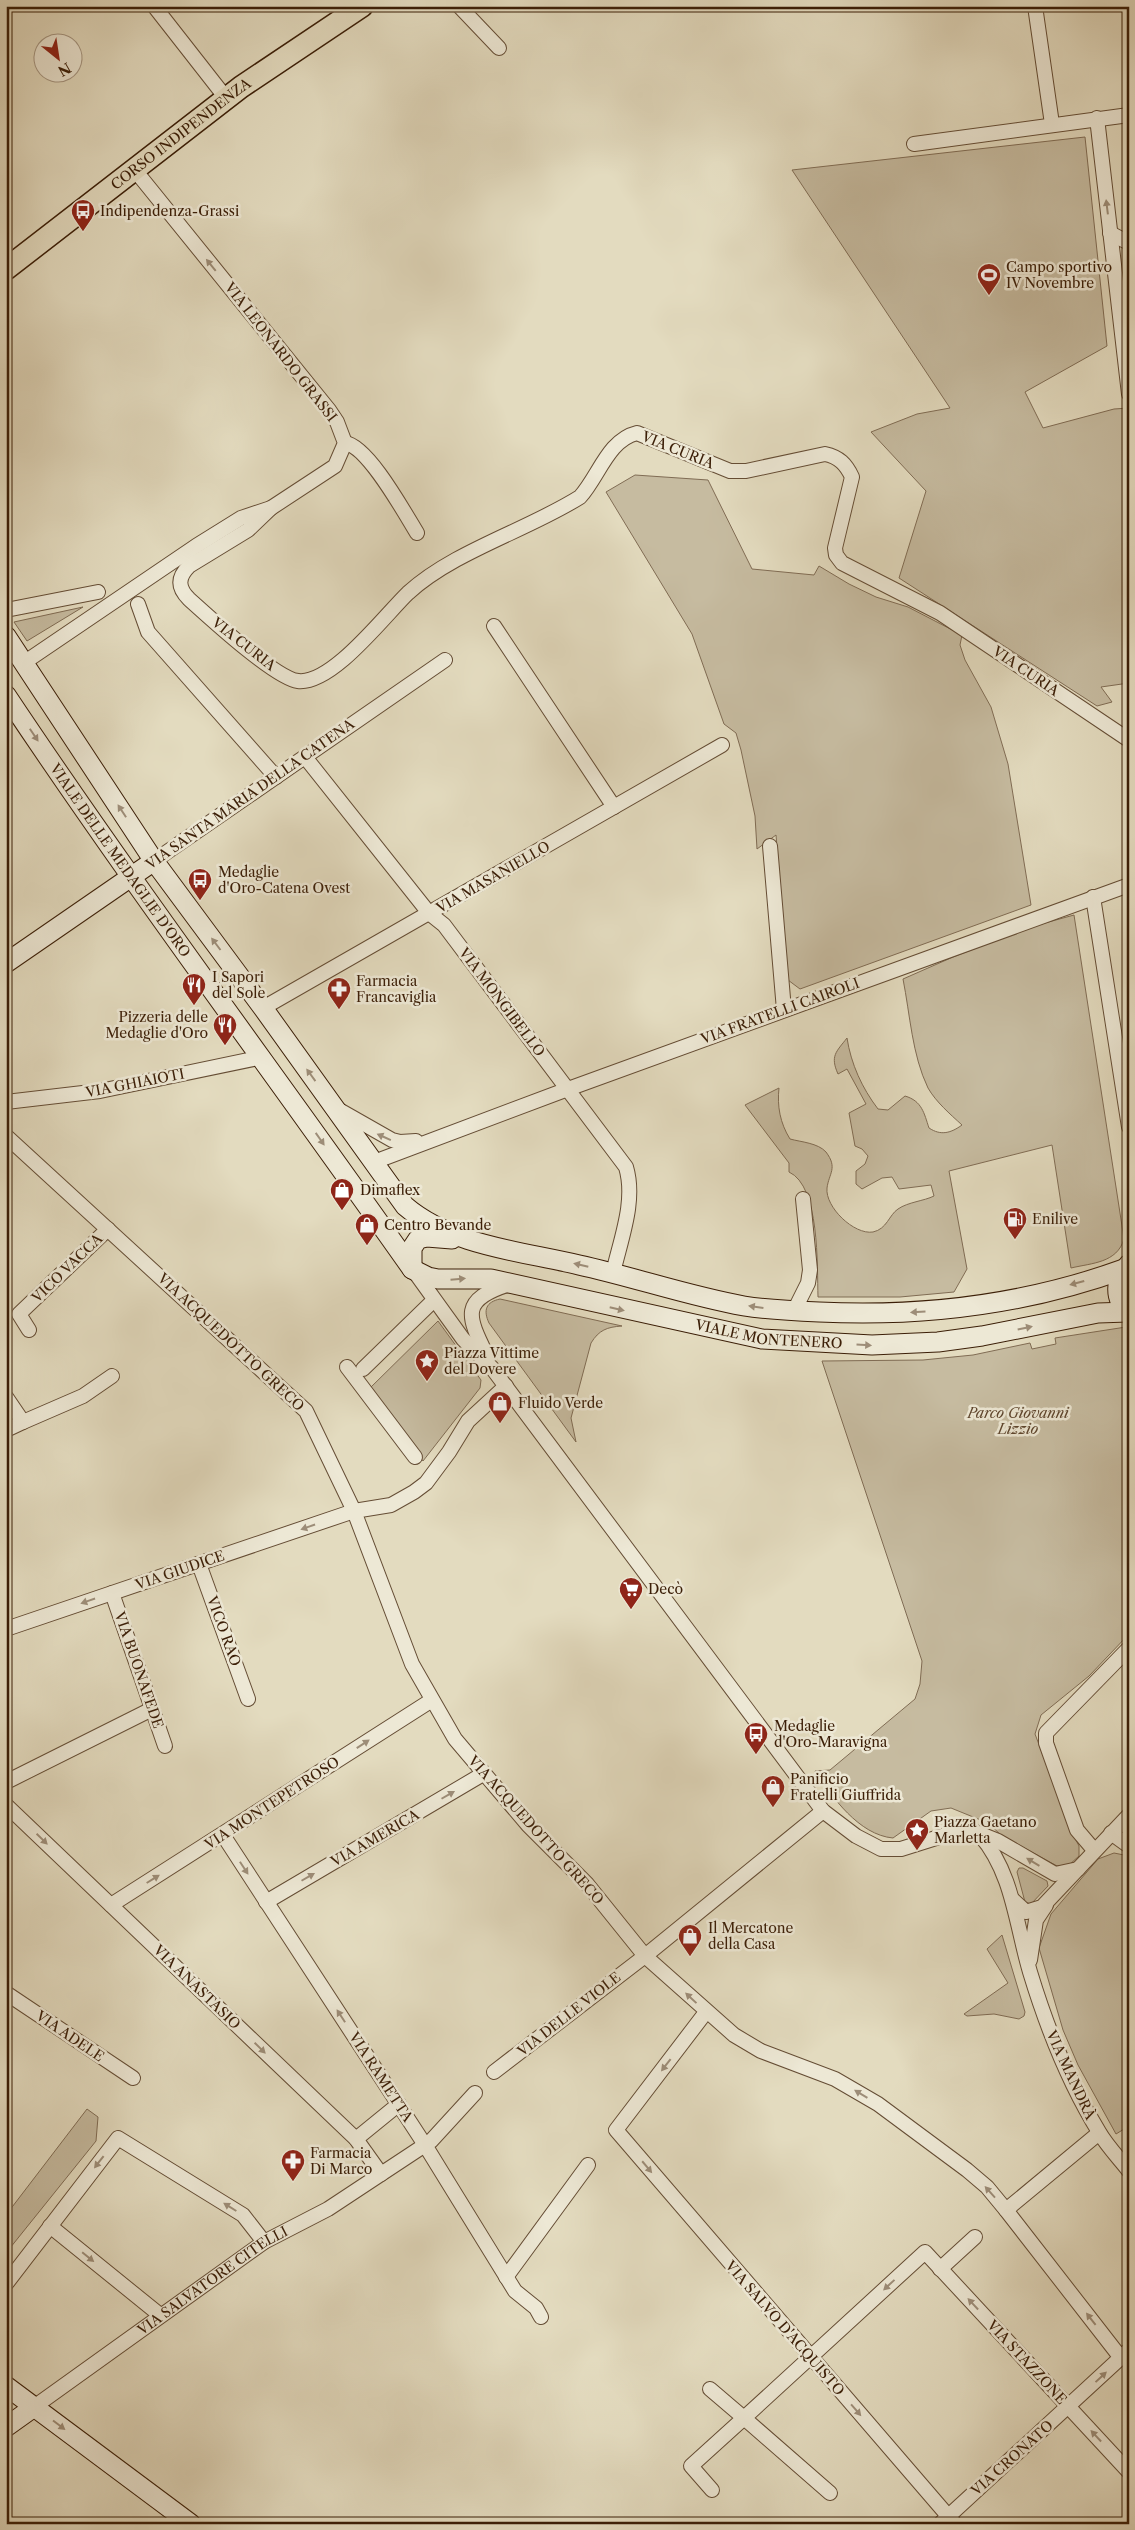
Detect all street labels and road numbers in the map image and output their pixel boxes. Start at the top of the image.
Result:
street label: CORSO INDIPENDENZA [107,74,255,194]
street label: VIA LEONARDO GRASSI [220,278,341,425]
street label: VIA CURIA [638,427,717,473]
street label: VIA CURIA [208,613,280,675]
street label: VIA CURIA [988,642,1063,700]
street label: VIA SANTA MARIA DELLA CATENA [141,714,358,874]
street label: VIALE DELLE MEDAGLIE D'ORO [46,759,194,961]
street label: VIA MASANIELLO [432,837,553,917]
street label: VIA MONGIBELLO [455,943,549,1060]
street label: VIA FRATELLI CAIROLI [697,974,862,1048]
street label: VIA GHIAIOTI [83,1065,186,1102]
street label: VICO VACCA [27,1229,107,1307]
street label: VIA ACQUEDOTTO GRECO [153,1269,308,1415]
street label: VIALE MONTENERO [693,1315,843,1352]
street label: VIA GIUDICE [132,1546,227,1594]
street label: VICO RAO [203,1593,245,1668]
street label: VIA BUONAFEDE [110,1608,167,1731]
street label: VIA ACQUEDOTTO GRECO [464,1751,608,1908]
street label: VIA MONTEPETROSO [200,1753,343,1854]
street label: VIA AMERICA [327,1805,423,1871]
street label: VIA ANASTASIO [149,1940,244,2033]
street label: VIA DELLE VIOLE [513,1968,624,2061]
street label: VIA ADELE [32,2006,108,2065]
street label: VIA MANDRÀ [1042,2026,1100,2123]
street label: VIA RAMETTA [345,2028,417,2126]
street label: VIA SALVATORE CITELLI [133,2222,291,2340]
street label: VIA SALVO D'ACQUISTO [721,2256,849,2399]
street label: VIA STAZZONE [983,2315,1071,2408]
street label: VIA CRONATO [966,2416,1057,2500]

